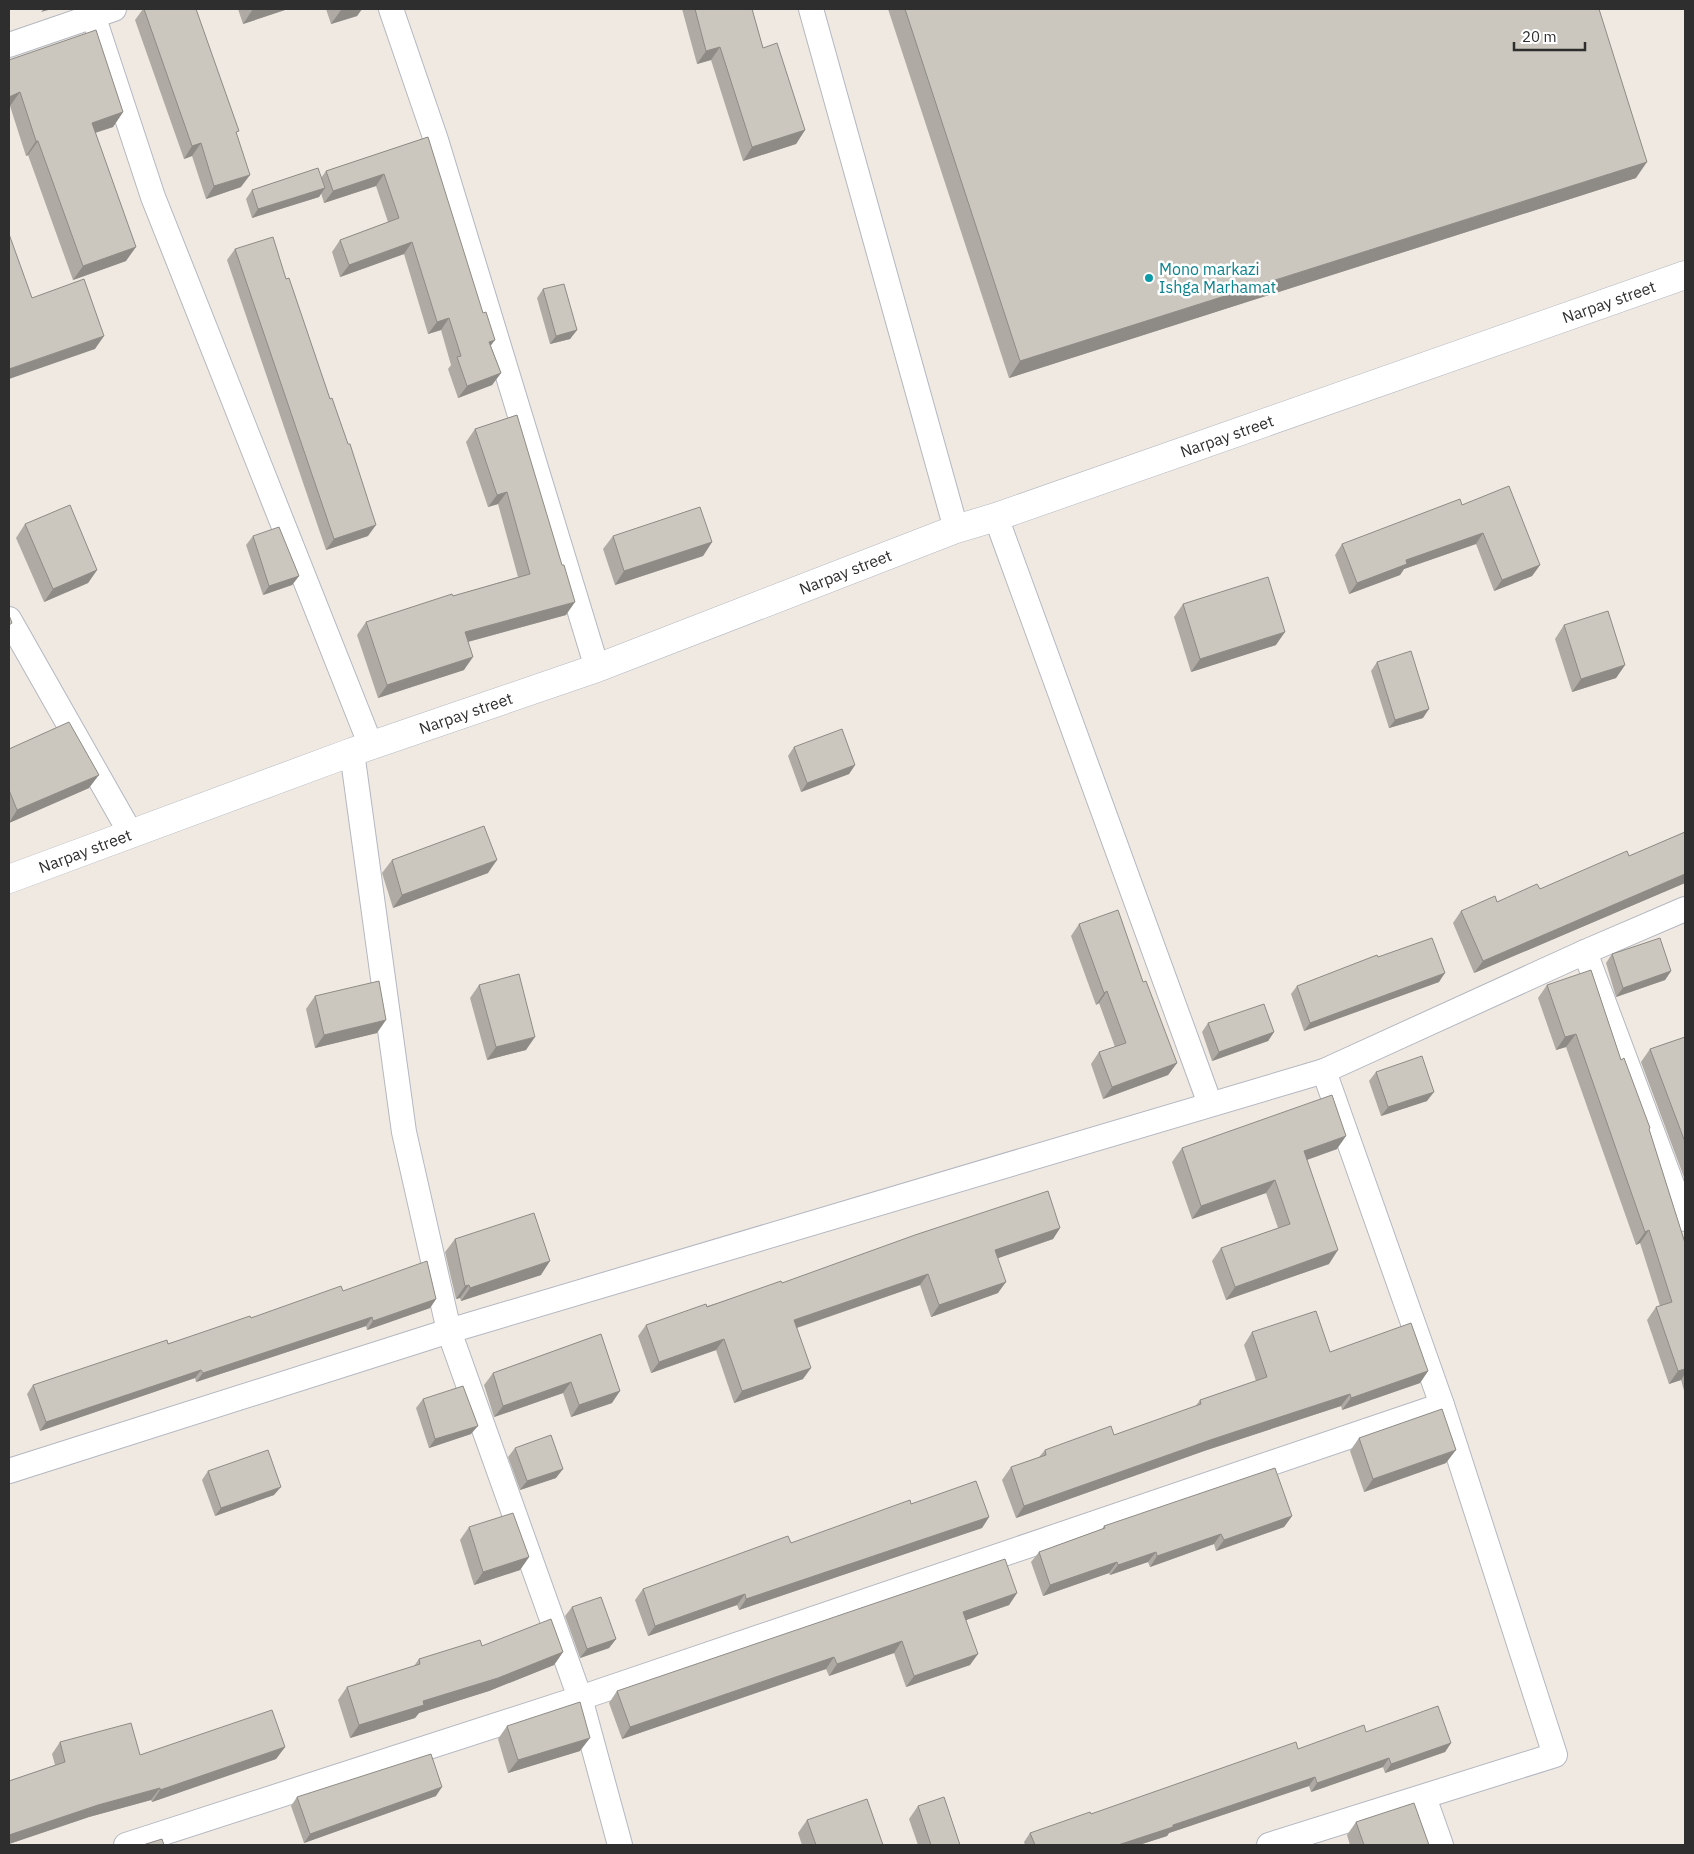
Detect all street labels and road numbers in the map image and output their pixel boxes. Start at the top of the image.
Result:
street label: Narpay street [1559,276,1658,327]
street label: Narpay street [1177,410,1276,462]
street label: Narpay street [796,545,894,599]
street label: Narpay street [416,688,515,738]
street label: Narpay street [36,825,134,877]

